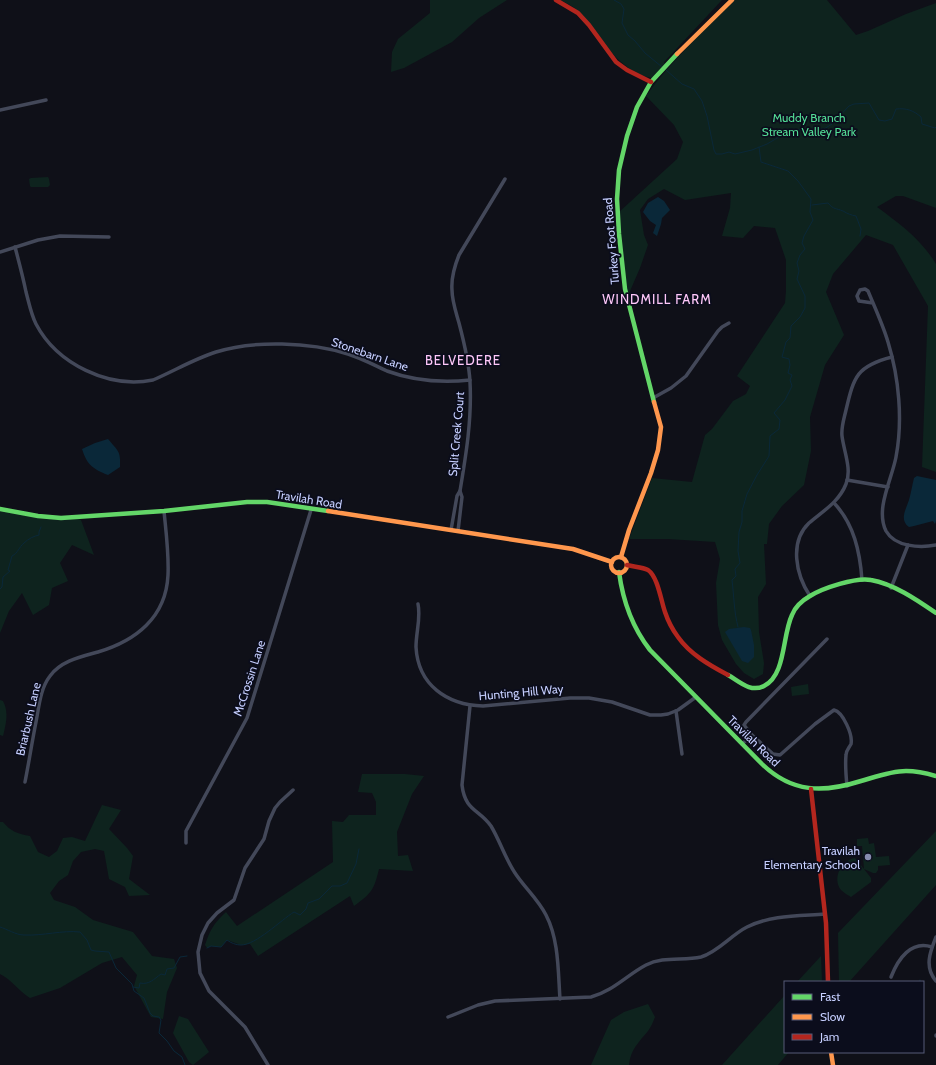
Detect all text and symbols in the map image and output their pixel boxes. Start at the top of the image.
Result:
park label: Muddy Branch Stream Valley Park [762,110,857,139]
street label: Turkey Foot Road [600,197,622,285]
district label: WINDMILL FARM [602,291,712,307]
street label: Stonebarn Lane [329,334,411,374]
district label: BELVEDERE [425,352,501,368]
street label: Split Creek Court [445,391,467,477]
street label: Travilah Road [275,486,343,512]
street label: McCrossin Lane [230,638,268,718]
street label: Briarbush Lane [12,681,44,757]
street label: Hunting Hill Way [478,681,564,703]
street label: Travilah Road [725,712,783,770]
place label: Travilah Elementary School [764,843,860,872]
marker: Travilah Elementary School [863,852,873,862]
legend [784,981,924,1053]
text: Fast [820,989,840,1004]
text: Slow [820,1009,845,1024]
text: Jam [819,1029,839,1044]

